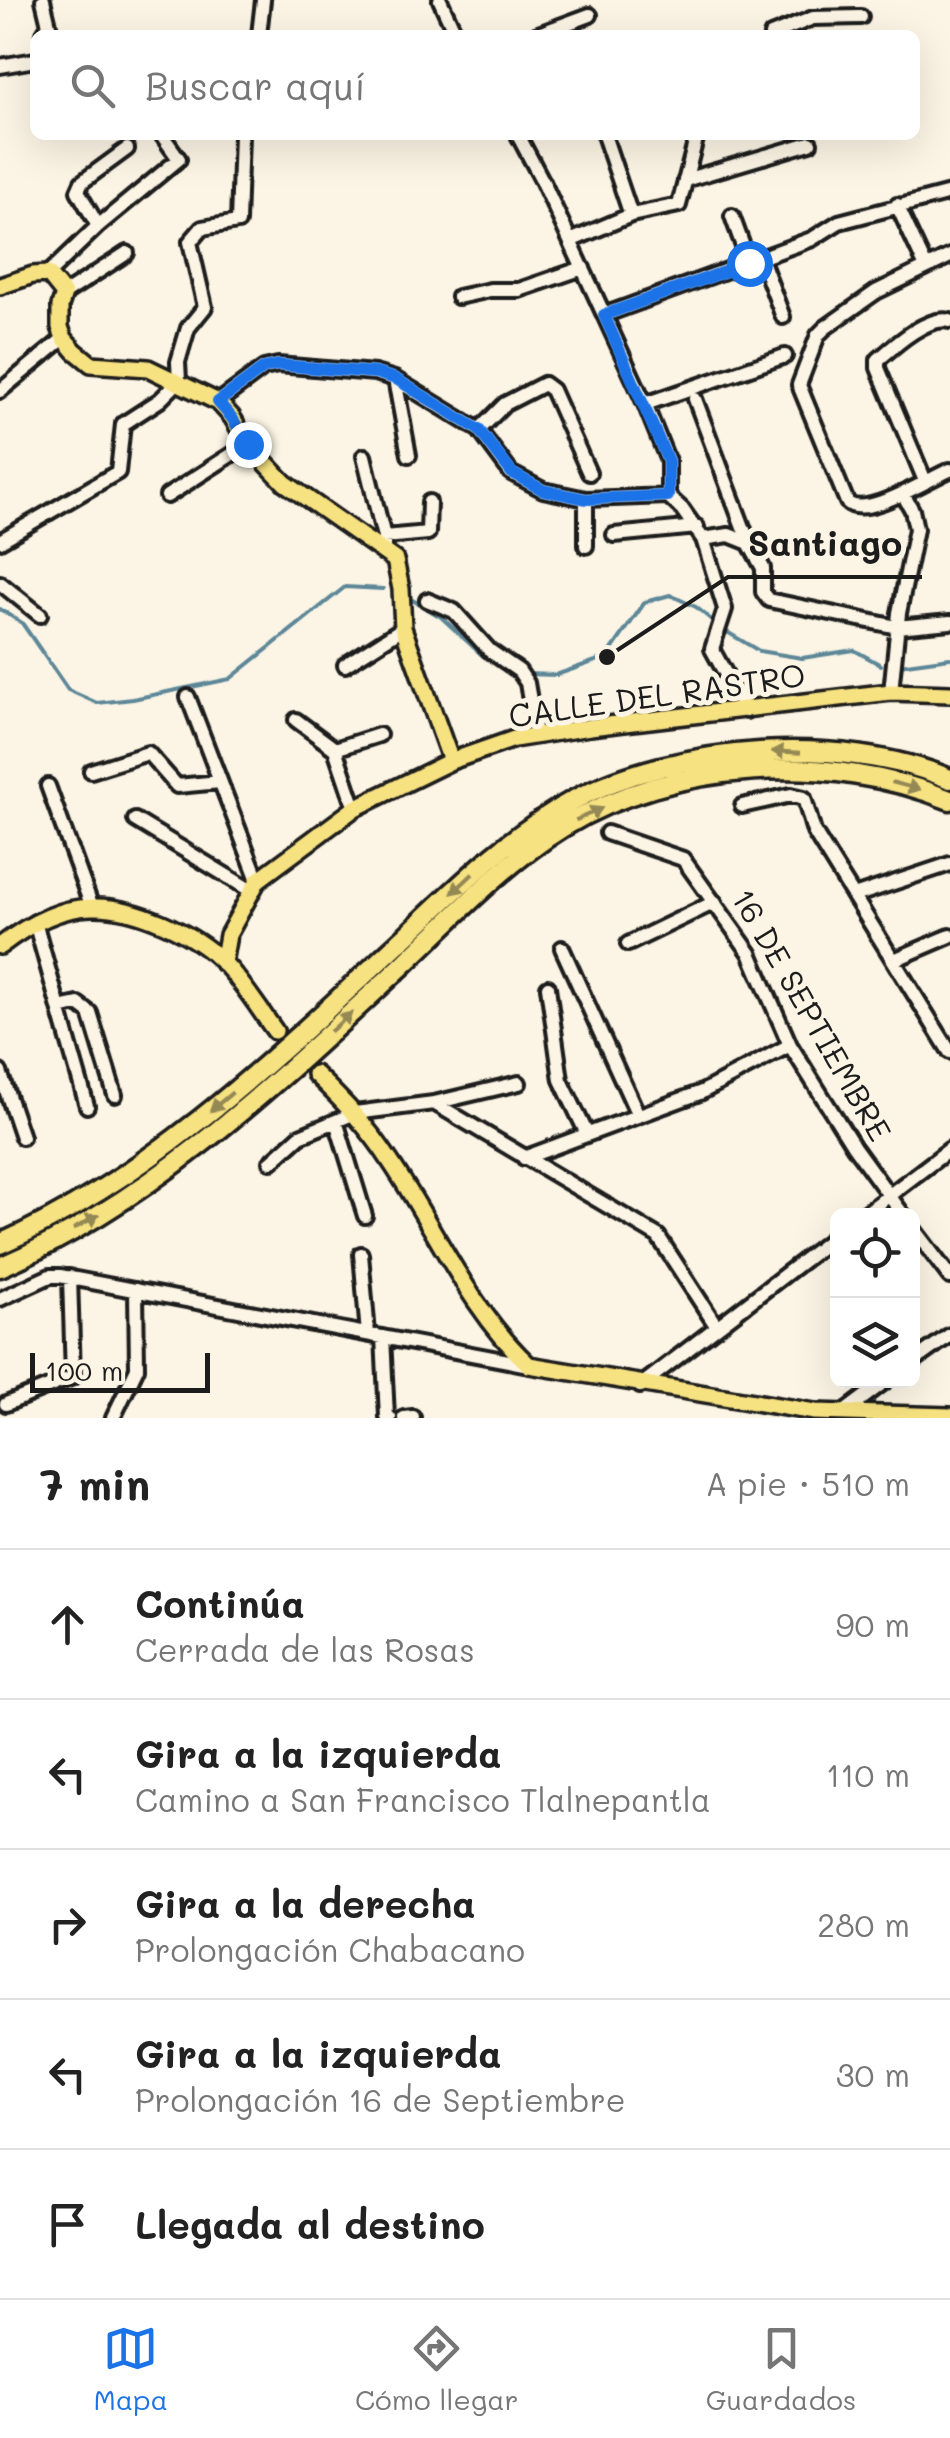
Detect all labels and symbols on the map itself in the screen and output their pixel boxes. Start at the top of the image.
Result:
route start [727,241,773,287]
route end [226,422,272,468]
callout: Santiago [728,512,922,577]
text: Santiago [748,519,902,565]
street label: CALLE DEL RASTRO [506,652,808,736]
one-way arrow [769,743,801,759]
one-way arrow [891,779,922,795]
one-way arrow [575,805,604,822]
one-way arrow [450,872,474,895]
street label: 16 DE SEPTIEMBRE [723,880,902,1148]
one-way arrow [329,1011,353,1034]
one-way arrow [209,1091,234,1113]
one-way arrow [72,1214,100,1231]
scale bar [30,1348,210,1392]

